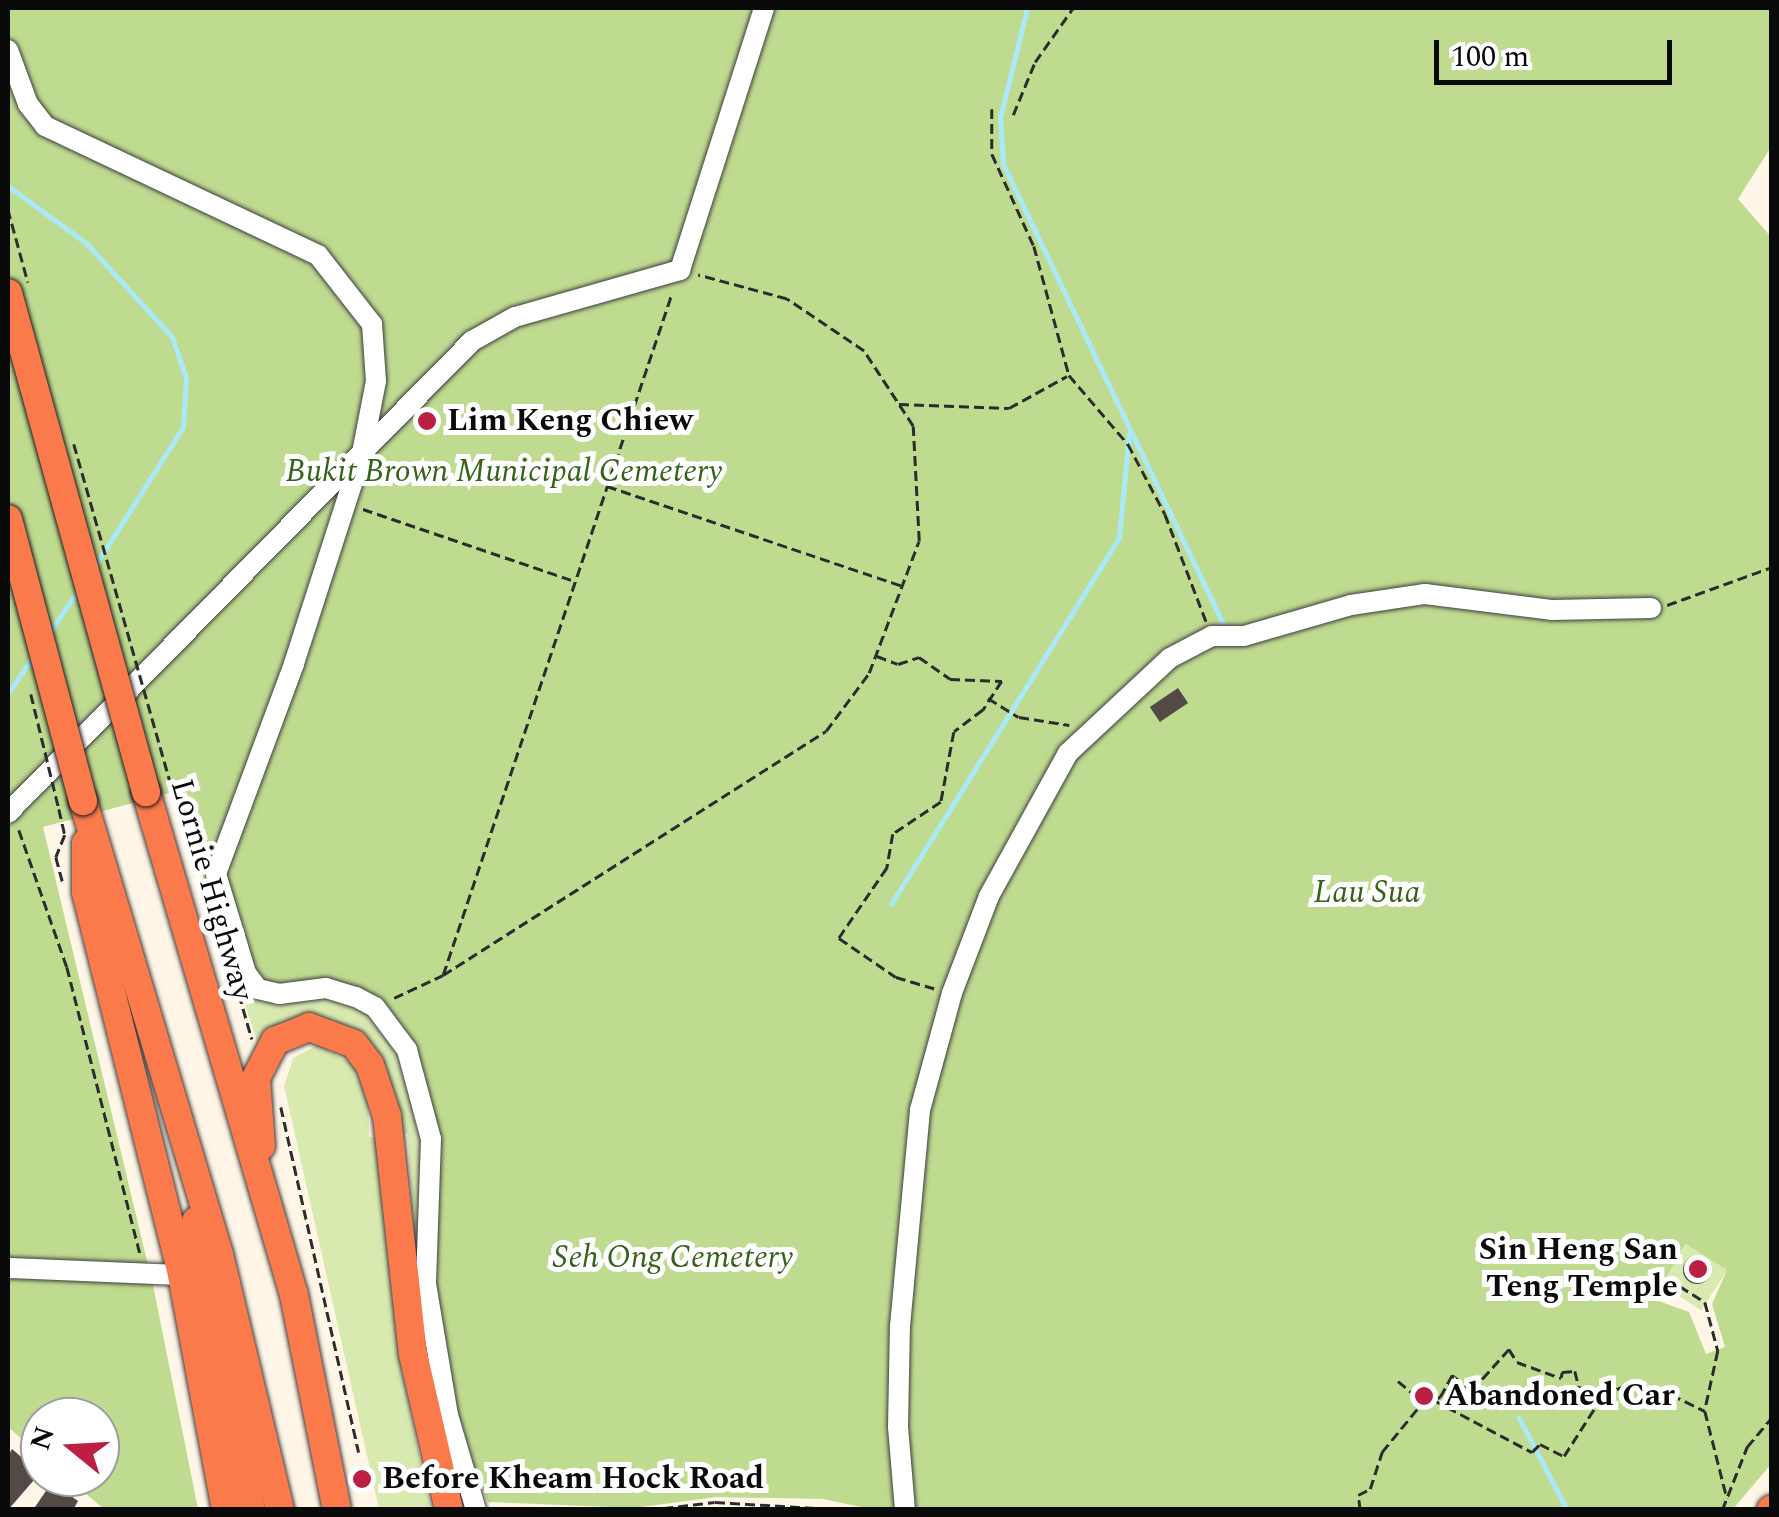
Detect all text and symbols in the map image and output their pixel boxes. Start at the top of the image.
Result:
scale bar [1439,20,1676,82]
text: 100 m [1451,34,1529,80]
place label: Lim Keng Chiew [447,402,693,440]
marker: Lim Keng Chiew [416,410,438,432]
park label: Bukit Brown Municipal Cemetery [286,453,722,491]
street label: Lornie Highway [161,775,261,1005]
park label: Lau Sua [1314,874,1420,912]
place label: Sin Heng San Teng Temple [1479,1232,1678,1307]
park label: Seh Ong Cemetery [553,1239,793,1277]
marker: Sin Heng San Teng Temple [1687,1258,1709,1280]
place label: Abandoned Car [1444,1377,1675,1415]
marker: Abandoned Car [1413,1385,1435,1407]
north arrow [20,1397,120,1497]
text: N [19,1421,67,1456]
place label: Before Kheam Hock Road [382,1460,764,1498]
marker: Before Kheam Hock Road [351,1468,373,1490]

